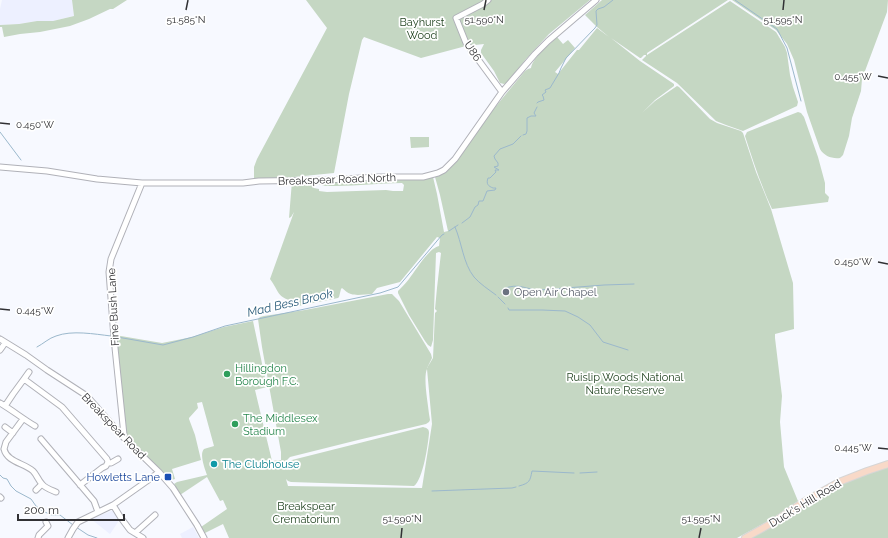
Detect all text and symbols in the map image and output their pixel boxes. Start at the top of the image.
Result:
text: 51.585°N [167,14,205,25]
text: 51.590°N [464,14,504,25]
text: 51.595°N [764,14,802,25]
park label: Bayhurst Wood [400,16,445,42]
street label: U86 [461,39,484,64]
text: 0.455°W [834,71,872,82]
text: 0.450°W [16,119,55,130]
street label: Breakspear Road North [278,171,396,188]
text: 0.450°W [834,256,873,267]
street label: Fine Bush Lane [105,267,122,346]
water label: Mad Bess Brook [246,286,335,320]
place label: Open Air Chapel [514,286,597,299]
marker: Open Air Chapel [501,287,511,297]
text: 0.445°W [16,305,54,316]
place label: Hillingdon Borough F.C. [235,362,299,388]
marker: Hillingdon Borough F.C. [222,369,232,379]
park label: Ruislip Woods National Nature Reserve [566,371,684,397]
street label: Breakspear Road [79,391,149,462]
place label: The Middlesex Stadium [243,412,318,438]
marker: The Middlesex Stadium [230,419,240,429]
text: 0.445°W [834,442,872,453]
place label: The Clubhouse [222,458,300,471]
marker: The Clubhouse [209,459,219,469]
place label: Howletts Lane [87,471,161,484]
marker: Howletts Lane [163,472,173,482]
street label: Duck's Hill Road [767,477,844,530]
scale bar [18,496,124,522]
park label: Breakspear Crematorium [273,500,339,526]
text: 200 m [24,503,59,517]
text: 51.590°N [382,513,422,524]
text: 51.595°N [682,513,720,524]

